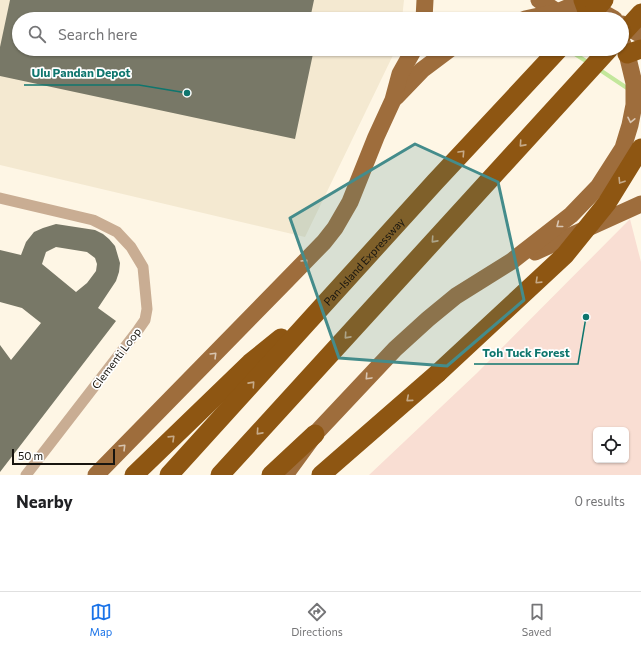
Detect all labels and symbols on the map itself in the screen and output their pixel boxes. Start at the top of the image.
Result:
callout: Ulu Pandan Depot [24,61,139,85]
text: Ulu Pandan Depot [31,65,131,79]
one-way arrow [628,116,636,123]
one-way arrow [519,139,527,147]
one-way arrow [457,151,464,158]
one-way arrow [618,177,625,184]
street label: Pan-Island Expressway [320,214,407,308]
one-way arrow [557,220,564,227]
one-way arrow [432,235,439,243]
one-way arrow [300,259,308,267]
one-way arrow [535,276,543,284]
street label: Clementi Loop [89,325,143,391]
one-way arrow [344,331,351,339]
callout: Toh Tuck Forest [474,340,578,364]
text: Toh Tuck Forest [482,345,570,359]
one-way arrow [209,352,217,360]
one-way arrow [366,372,373,380]
one-way arrow [247,381,255,389]
one-way arrow [406,394,413,401]
one-way arrow [256,427,264,435]
one-way arrow [167,435,175,443]
one-way arrow [118,444,126,452]
scale bar [12,447,115,466]

